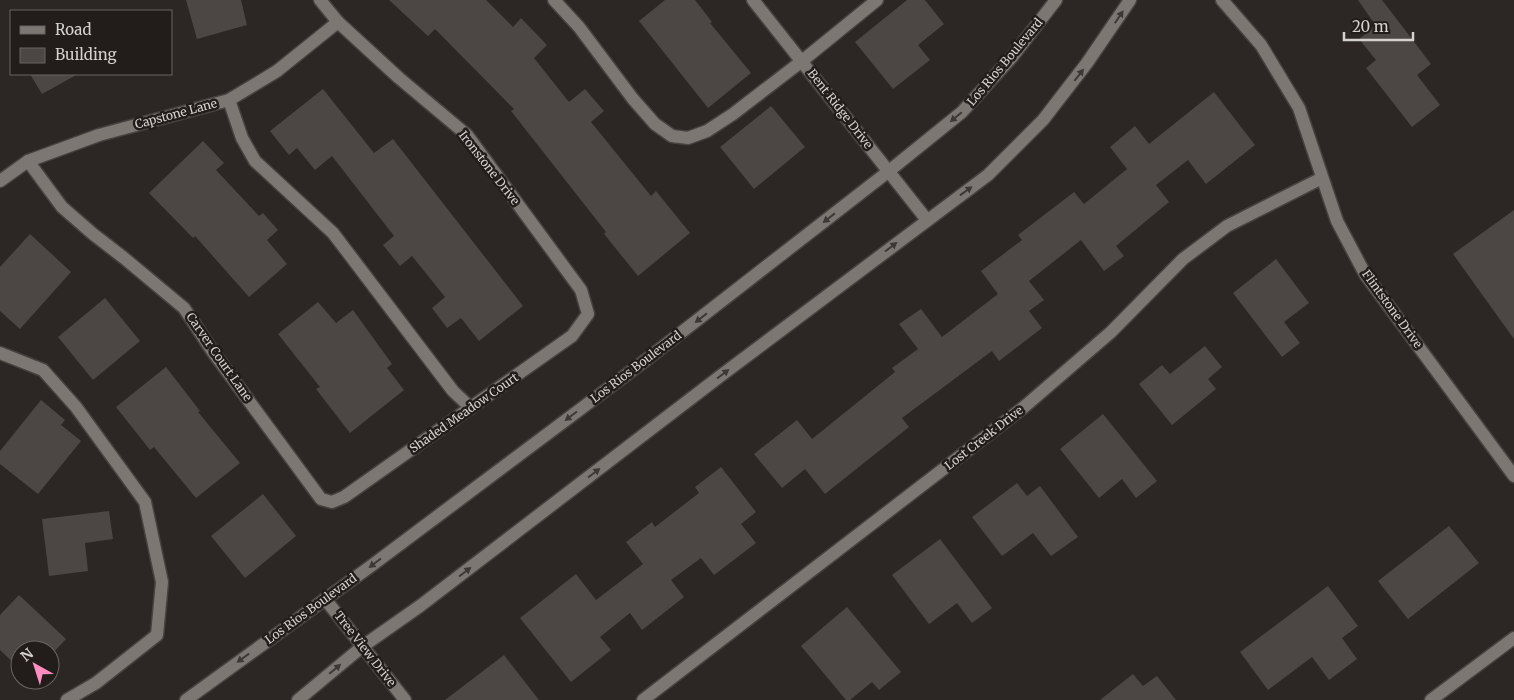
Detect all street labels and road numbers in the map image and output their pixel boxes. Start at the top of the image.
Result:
street label: Los Rios Boulevard [964,15,1046,108]
street label: Bent Ridge Drive [805,66,876,151]
street label: Capstone Lane [133,95,219,132]
street label: Ironstone Drive [456,128,523,208]
street label: Flintstone Drive [1359,267,1426,351]
street label: Carver Court Lane [183,309,256,404]
street label: Los Rios Boulevard [587,328,684,406]
street label: Shaded Meadow Court [406,369,521,456]
street label: Lost Creek Drive [942,402,1026,473]
street label: Los Rios Boulevard [262,570,359,647]
street label: Tree View Drive [331,608,399,689]

